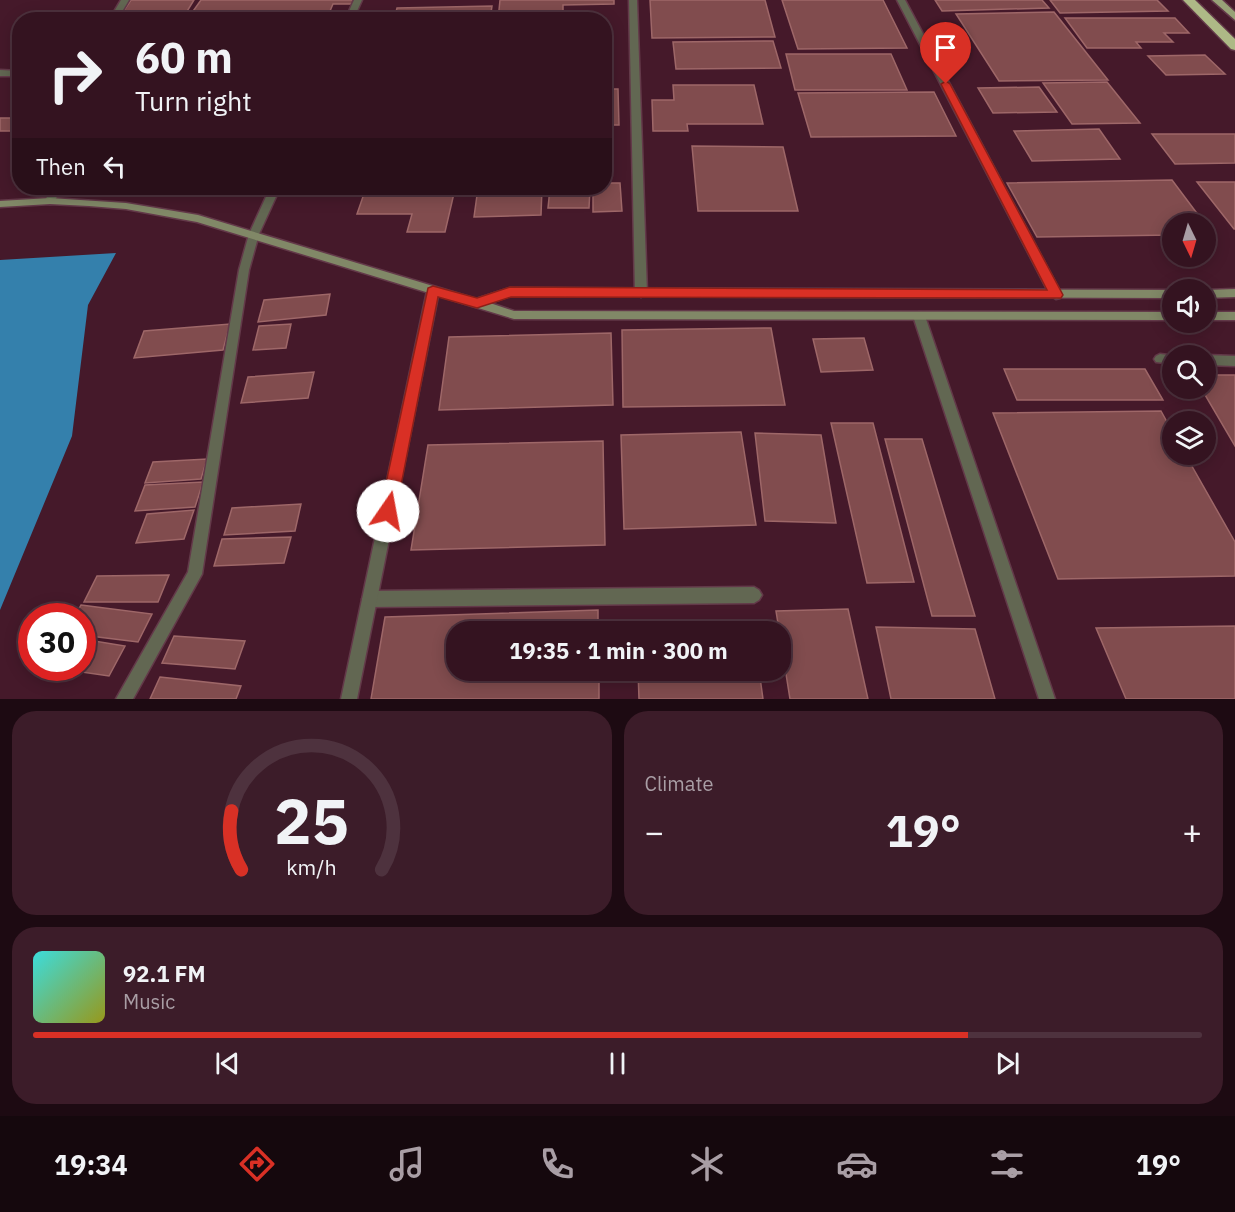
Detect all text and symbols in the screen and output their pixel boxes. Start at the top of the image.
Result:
pin [920,22,971,84]
text: 60 m [135,30,233,85]
icon: arrive [929,31,962,64]
icon: right [36,36,114,114]
text: Turn right [135,83,252,118]
icon: left [98,150,131,183]
text: Then [36,152,86,181]
north arrow [1162,213,1216,267]
map controls [1162,213,1216,465]
button: sound [1162,279,1216,333]
button: search [1162,345,1216,399]
button: layers [1162,411,1216,465]
position arrow [356,479,420,543]
speed limit sign: 30 [18,603,96,681]
text: 19:35 · 1 min · 300 m [509,636,728,665]
text: Climate [645,770,713,797]
text: 25 [274,780,349,861]
text: 19° [886,801,961,859]
text: − [645,810,664,853]
text: + [1182,810,1202,853]
text: km/h [287,853,337,881]
text: 92.1 FM [123,959,206,988]
text: Music [123,988,175,1015]
icon: previous [211,1047,244,1080]
icon: pause [601,1047,634,1080]
icon: next [991,1047,1024,1080]
icon: directions [236,1143,278,1185]
icon: music [386,1143,428,1185]
icon: phone [536,1143,578,1185]
icon: climate [686,1143,728,1185]
icon: car [836,1143,878,1185]
icon: filters [986,1143,1028,1185]
text: 19:34 [54,1147,128,1182]
text: 19° [1136,1147,1181,1182]

